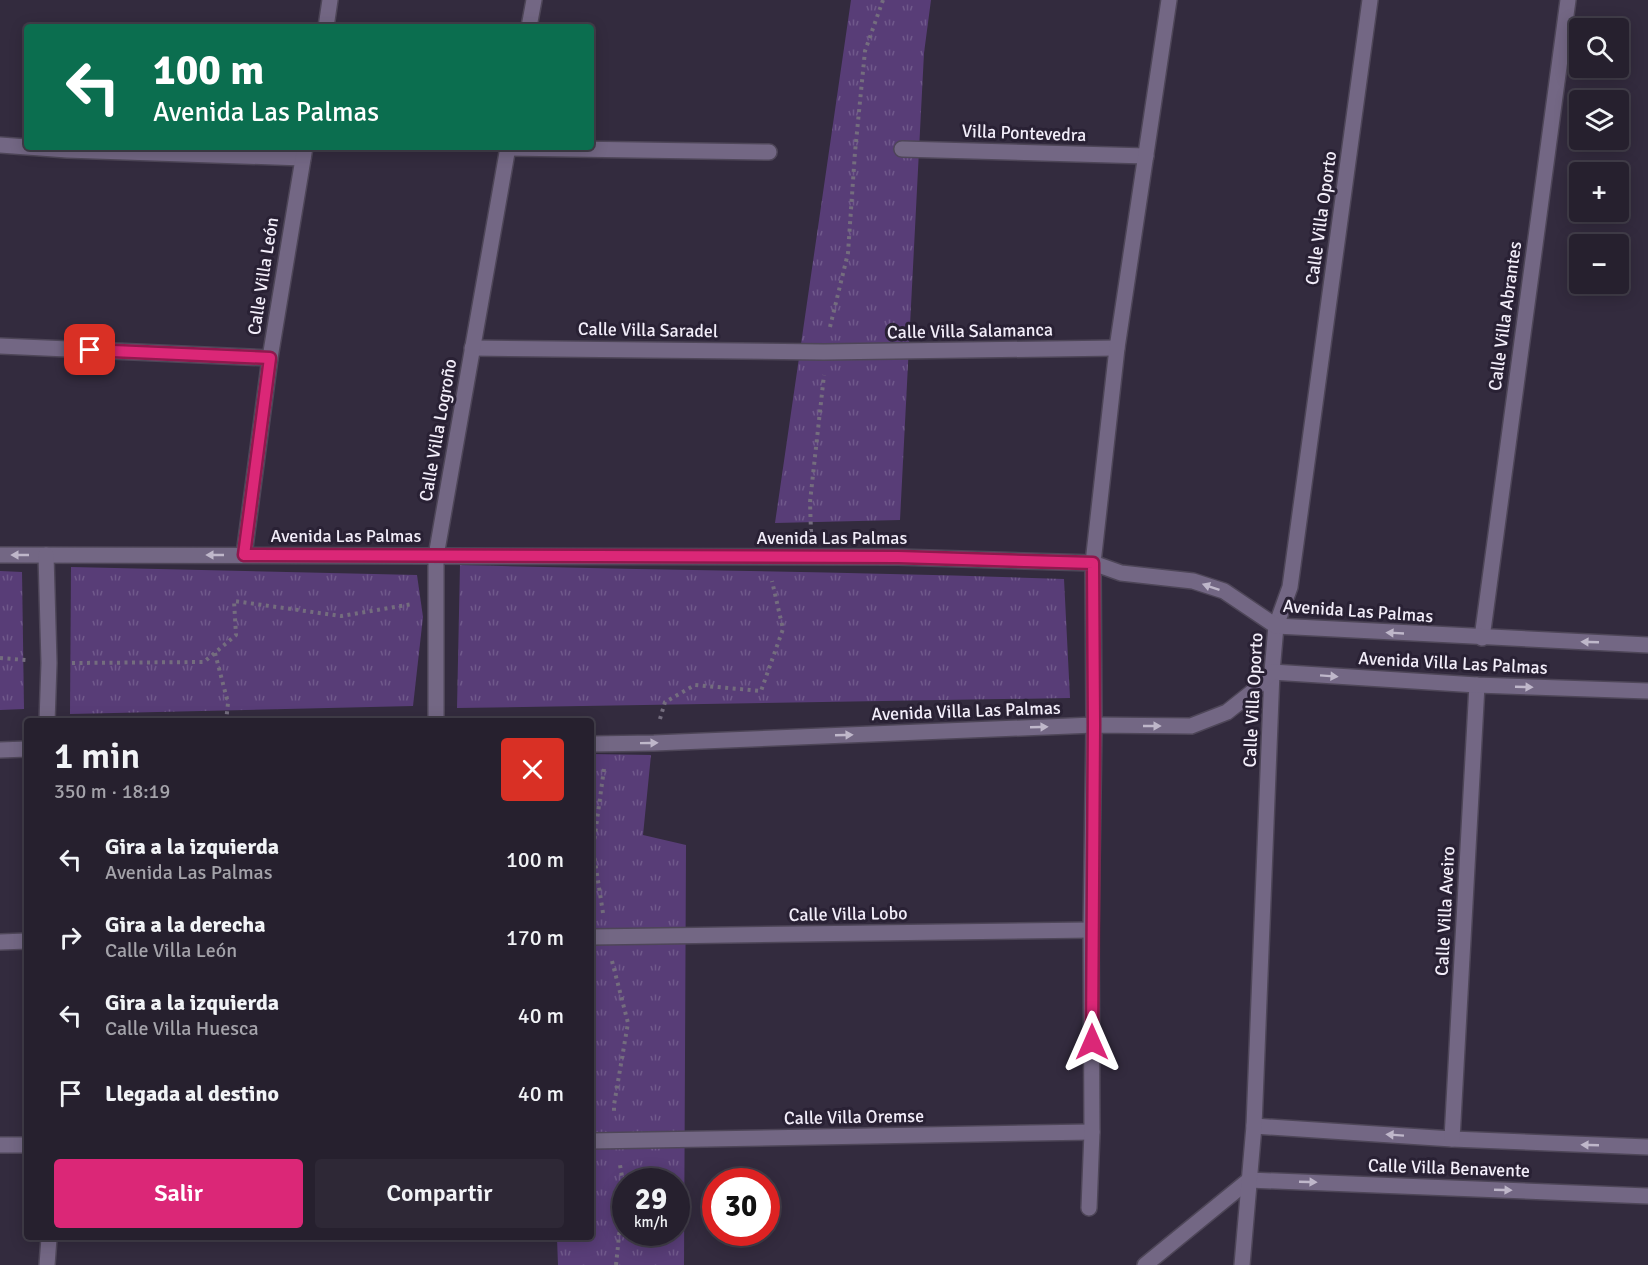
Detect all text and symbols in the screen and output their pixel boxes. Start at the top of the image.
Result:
map controls [1569,18,1629,294]
button: search [1569,18,1629,78]
text: 100 m [153,45,264,96]
icon: left [54,48,132,126]
button: layers [1569,90,1629,150]
text: Avenida Las Palmas [153,96,379,129]
street label: Villa Pontevedra [961,120,1087,146]
street label: Calle Villa Oporto [1301,150,1341,286]
button: + [1569,162,1629,222]
street label: Calle Villa León [243,216,283,336]
button: − [1569,234,1629,294]
street label: Calle Villa Abrantes [1484,240,1526,392]
street label: Calle Villa Saradel [578,318,718,342]
street label: Calle Villa Salamanca [887,319,1053,343]
pin [64,324,115,375]
icon: arrive [73,333,106,366]
street label: Calle Villa Logroño [415,357,461,503]
street label: Avenida Las Palmas [271,525,421,547]
street label: Avenida Las Palmas [757,527,907,549]
one-way arrow [11,550,30,560]
one-way arrow [206,550,225,560]
one-way arrow [1202,582,1220,591]
street label: Avenida Las Palmas [1282,595,1434,627]
one-way arrow [1385,629,1404,638]
street label: Calle Villa Oporto [1238,632,1268,768]
one-way arrow [1580,638,1599,647]
street label: Avenida Villa Las Palmas [1358,647,1548,679]
one-way arrow [1320,671,1339,680]
one-way arrow [1514,682,1533,691]
street label: Avenida Villa Las Palmas [871,697,1061,725]
one-way arrow [1143,721,1162,731]
one-way arrow [1030,722,1049,732]
one-way arrow [835,731,854,740]
text: 1 min [54,734,140,779]
button: close [501,738,564,801]
one-way arrow [640,739,659,748]
text: 350 m · 18:19 [54,779,170,804]
text: Gira a la izquierda [105,833,279,860]
icon: left [54,843,87,876]
text: 100 m [506,846,564,873]
street label: Calle Villa Aveiro [1431,846,1459,976]
text: Avenida Las Palmas [105,860,273,885]
street label: Calle Villa Lobo [788,902,908,926]
text: Gira a la derecha [105,911,266,938]
icon: right [54,921,87,954]
text: 170 m [506,924,564,951]
text: Calle Villa León [105,938,237,963]
text: Gira a la izquierda [105,989,279,1016]
icon: left [54,999,87,1032]
text: 40 m [518,1002,564,1029]
position arrow [1060,1010,1124,1074]
text: Calle Villa Huesca [105,1016,259,1041]
icon: arrive [54,1077,87,1110]
text: Llegada al destino [105,1080,279,1107]
text: 40 m [518,1080,564,1107]
street label: Calle Villa Oremse [784,1105,924,1129]
one-way arrow [1385,1131,1404,1140]
one-way arrow [1580,1140,1599,1149]
street label: Calle Villa Benavente [1368,1154,1530,1182]
button: Salir [54,1159,303,1228]
button: Compartir [315,1159,564,1228]
speed limit sign: 30 [702,1168,780,1246]
one-way arrow [1298,1178,1317,1187]
text: 29 [635,1181,667,1218]
one-way arrow [1493,1185,1512,1195]
text: km/h [634,1213,668,1231]

